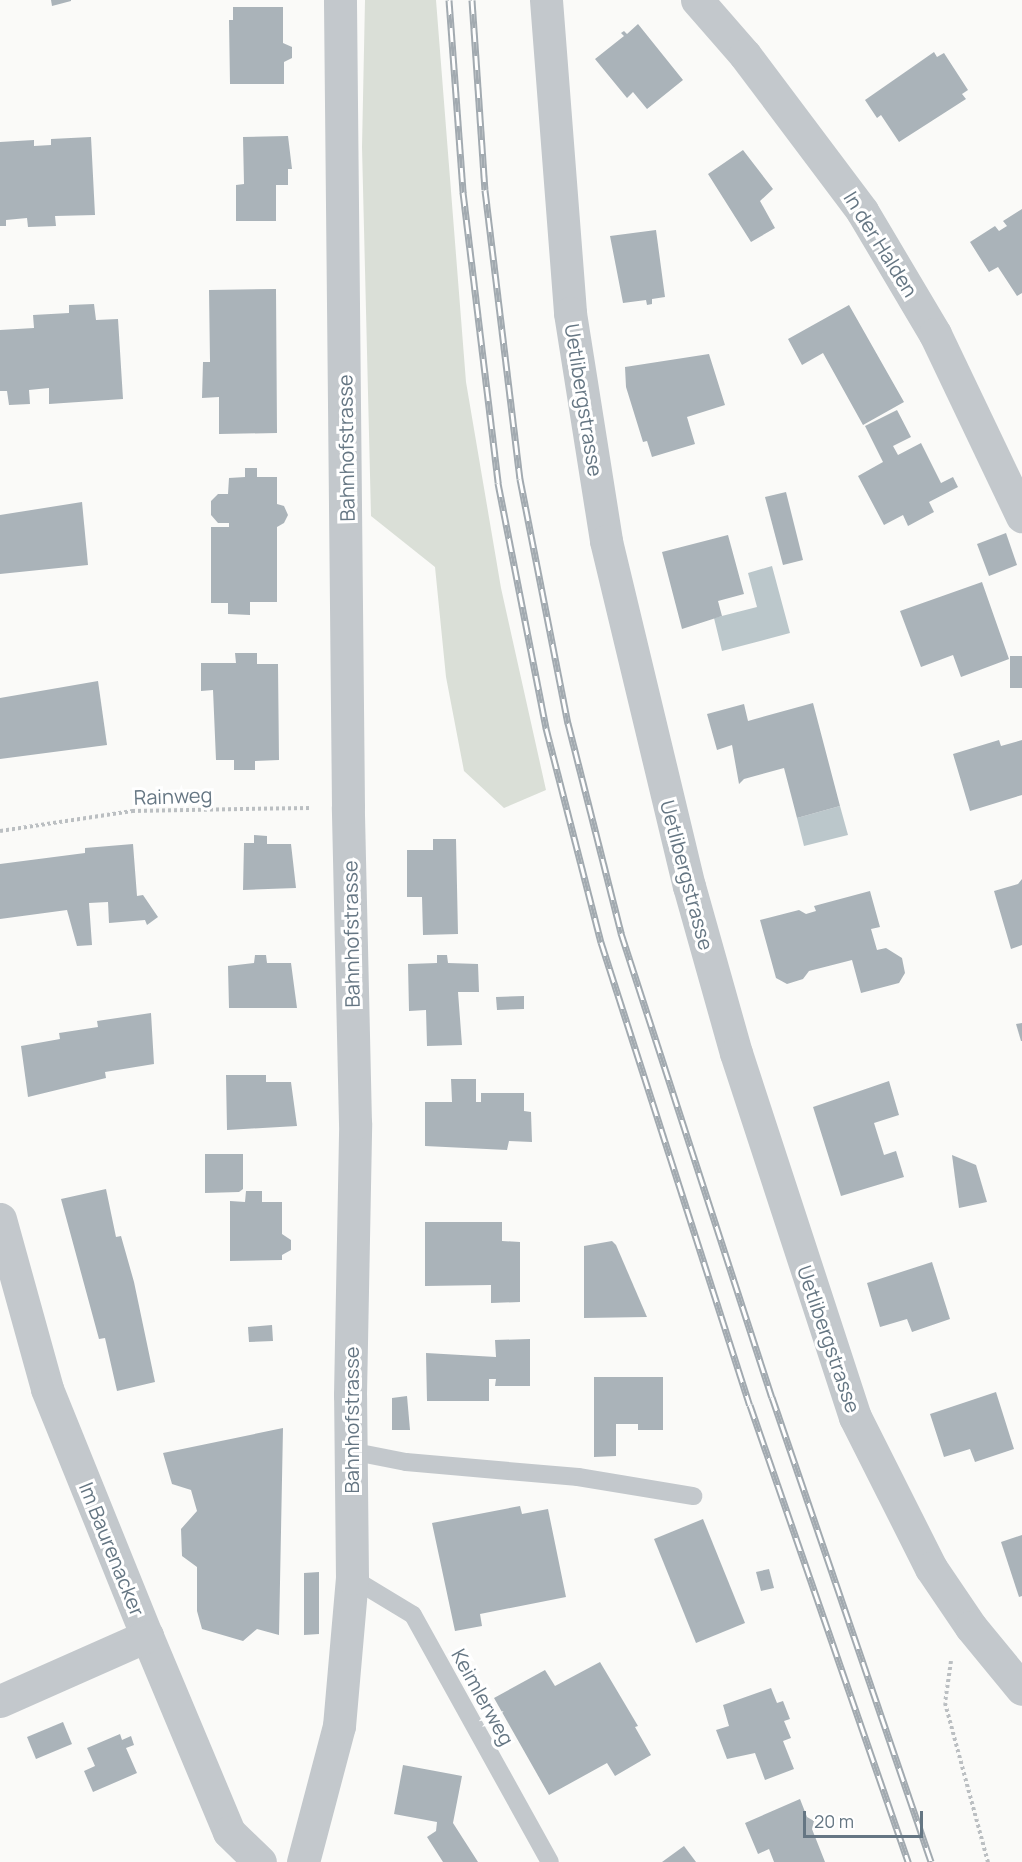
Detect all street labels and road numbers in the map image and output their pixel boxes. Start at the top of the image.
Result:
street label: In der Halden [839,187,923,301]
street label: Uetlibergstrasse [560,322,608,478]
street label: Bahnhofstrasse [333,374,359,522]
street label: Rainweg [133,783,213,809]
street label: Uetlibergstrasse [655,797,719,953]
street label: Bahnhofstrasse [338,860,364,1008]
street label: Uetlibergstrasse [793,1262,865,1416]
street label: Bahnhofstrasse [339,1346,363,1494]
street label: Im Baurenacker [74,1479,150,1619]
street label: Keimlerweg [447,1645,519,1749]

